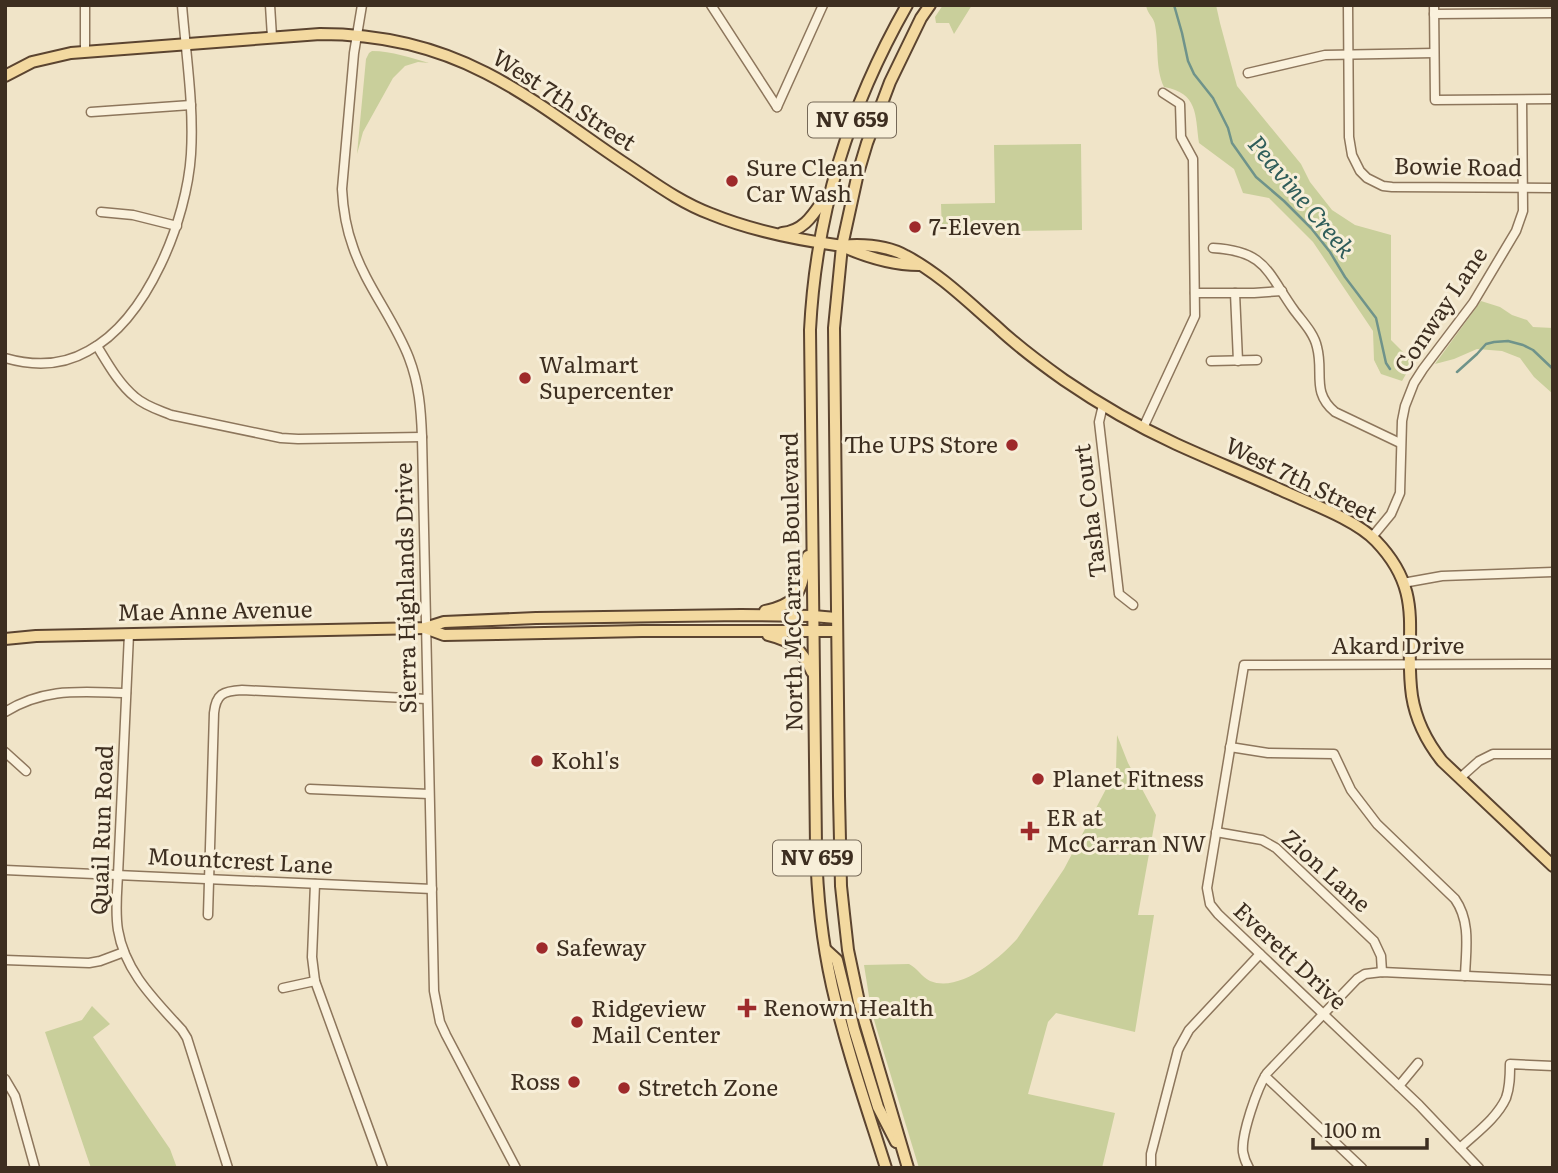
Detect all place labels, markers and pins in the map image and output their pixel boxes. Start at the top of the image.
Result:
place label: Sure Clean Car Wash [746,149,864,209]
marker: Sure Clean Car Wash [724,173,740,189]
place label: 7-Eleven [929,208,1021,242]
marker: 7-Eleven [907,219,923,235]
place label: Walmart Supercenter [539,346,673,406]
marker: Walmart Supercenter [517,370,533,386]
place label: The UPS Store [844,426,998,460]
marker: The UPS Store [1004,437,1020,453]
place label: Kohl's [551,742,619,776]
marker: Kohl's [529,753,545,769]
place label: Planet Fitness [1052,760,1204,794]
marker: Planet Fitness [1030,771,1046,787]
place label: ER at McCarran NW [1046,799,1206,859]
marker: ER at McCarran NW [1020,821,1040,841]
place label: Safeway [556,929,647,963]
marker: Safeway [534,940,550,956]
place label: Renown Health [763,989,934,1023]
place label: Ridgeview Mail Center [591,990,720,1050]
marker: Renown Health [737,998,757,1018]
marker: Ridgeview Mail Center [569,1014,585,1030]
place label: Ross [510,1063,560,1097]
place label: Stretch Zone [638,1069,778,1103]
marker: Ross [566,1074,582,1090]
marker: Stretch Zone [616,1080,632,1096]

